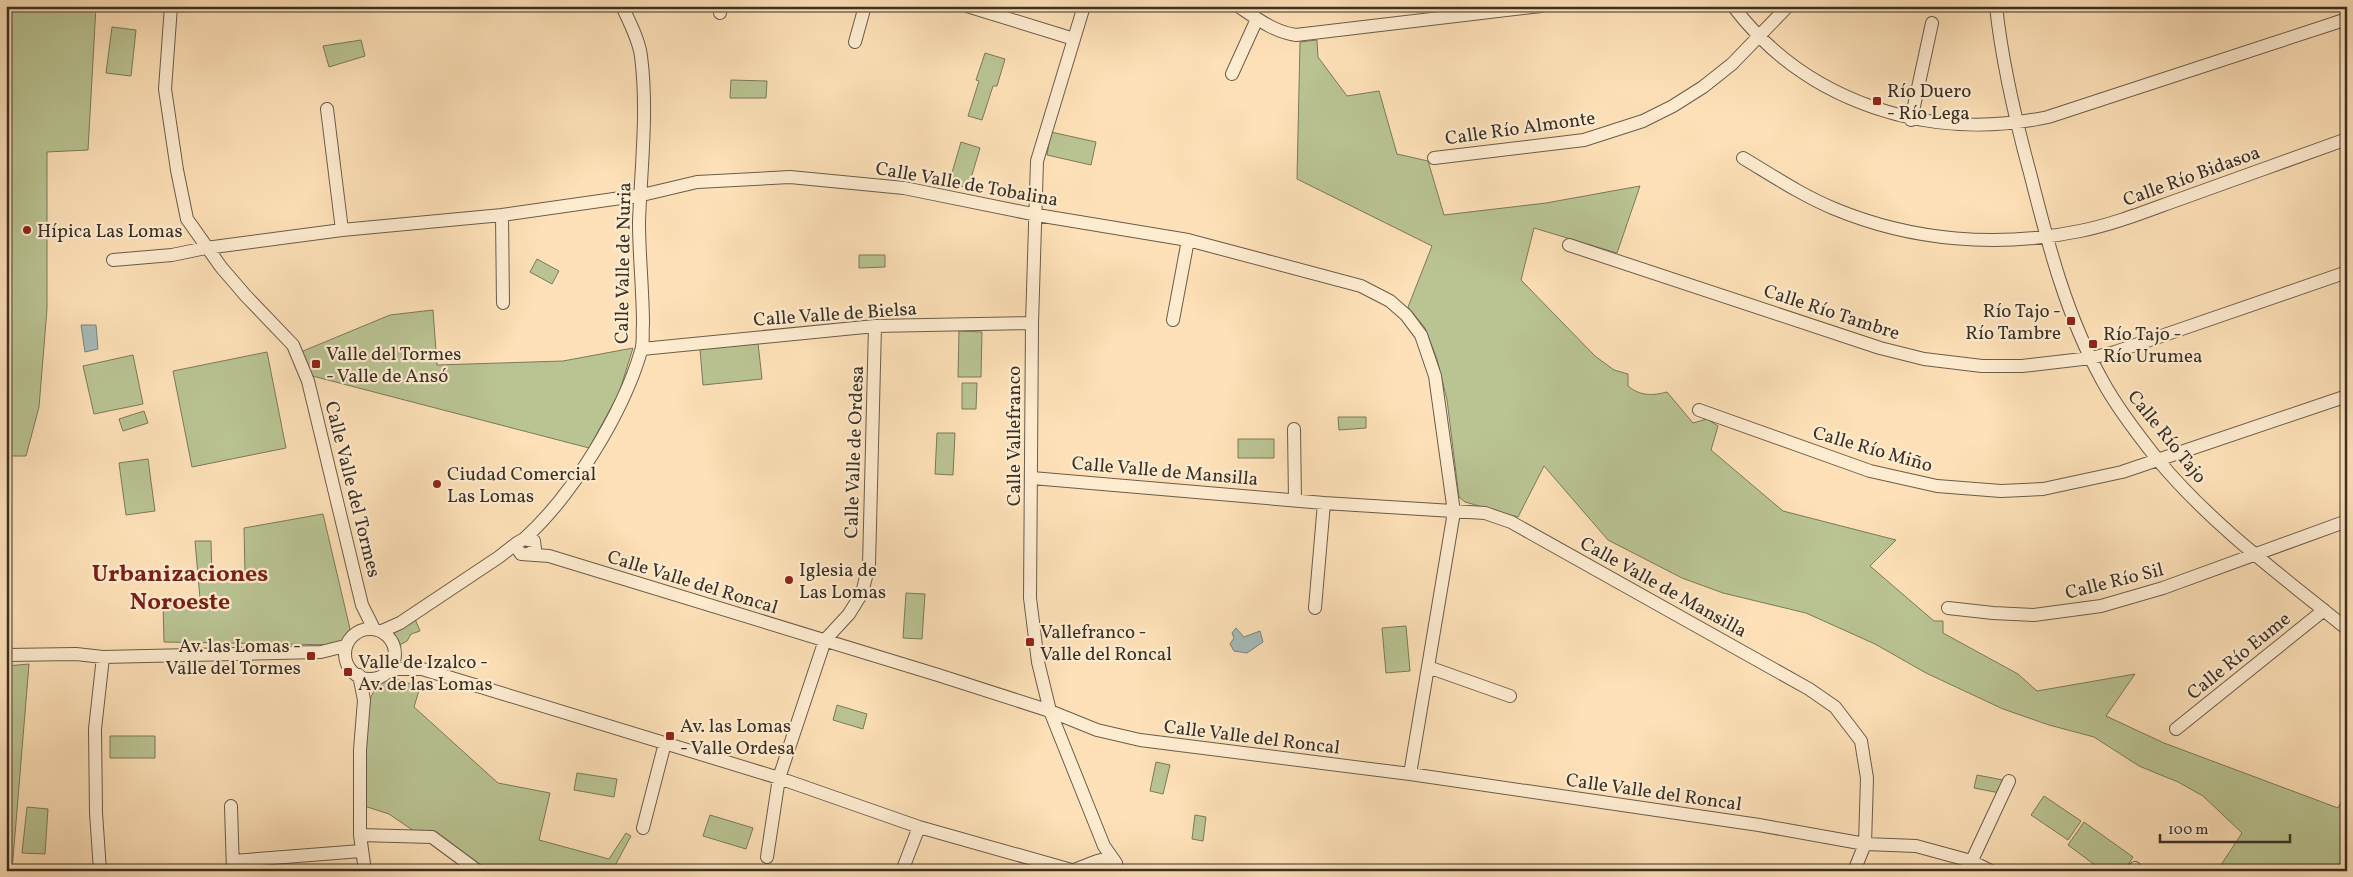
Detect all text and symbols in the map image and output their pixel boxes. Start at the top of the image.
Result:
place label: Río Duero - Río Lega [1887,79,1971,127]
marker: Río Duero - Río Lega [1871,95,1883,107]
street label: Calle Río Almonte [1443,106,1597,152]
street label: Calle Río Bidasoa [2120,140,2264,214]
street label: Calle Valle de Tobalina [873,156,1060,214]
street label: Calle Valle de Nuria [610,182,638,344]
place label: Hípica Las Lomas [37,219,183,245]
marker: Hípica Las Lomas [21,224,33,236]
street label: Calle Río Tambre [1760,279,1903,347]
street label: Calle Valle de Bielsa [753,296,918,334]
place label: Río Tajo - Río Tambre [1965,299,2061,347]
marker: Río Tajo - Río Tambre [2065,315,2077,327]
place label: Río Tajo - Río Urumea [2103,322,2202,370]
marker: Río Tajo - Río Urumea [2087,338,2099,350]
place label: Valle del Tormes - Valle de Ansó [326,342,461,390]
marker: Valle del Tormes - Valle de Ansó [310,358,322,370]
street label: Calle Valle de Ordesa [839,365,871,539]
street label: Calle Vallefranco [1002,366,1028,506]
street label: Calle Río Tajo [2121,385,2212,489]
street label: Calle Valle del Tormes [318,399,387,580]
street label: Calle Río Miño [1809,420,1935,479]
street label: Calle Valle de Mansilla [1070,451,1259,493]
place label: Ciudad Comercial Las Lomas [447,462,597,510]
marker: Ciudad Comercial Las Lomas [431,478,443,490]
street label: Calle Valle de Mansilla [1575,531,1751,644]
street label: Calle Valle del Roncal [604,545,781,621]
street label: Calle Río Sil [2063,557,2167,607]
district label: Urbanizaciones Noroeste [92,558,268,620]
place label: Iglesia de Las Lomas [799,558,886,606]
marker: Iglesia de Las Lomas [783,574,795,586]
street label: Calle Río Eume [2182,607,2297,707]
place label: Vallefranco - Valle del Roncal [1040,620,1172,668]
place label: Av. las Lomas - Valle del Tormes [166,634,301,682]
marker: Vallefranco - Valle del Roncal [1024,636,1036,648]
marker: Av. las Lomas - Valle del Tormes [305,650,317,662]
place label: Valle de Izalco - Av. de las Lomas [358,650,493,698]
marker: Valle de Izalco - Av. de las Lomas [342,666,354,678]
place label: Av. las Lomas - Valle Ordesa [680,714,795,762]
street label: Calle Valle del Roncal [1162,714,1342,762]
marker: Av. las Lomas - Valle Ordesa [664,730,676,742]
street label: Calle Valle del Roncal [1564,768,1744,818]
scale bar [2160,812,2290,844]
text: 100 m [2168,820,2208,841]

